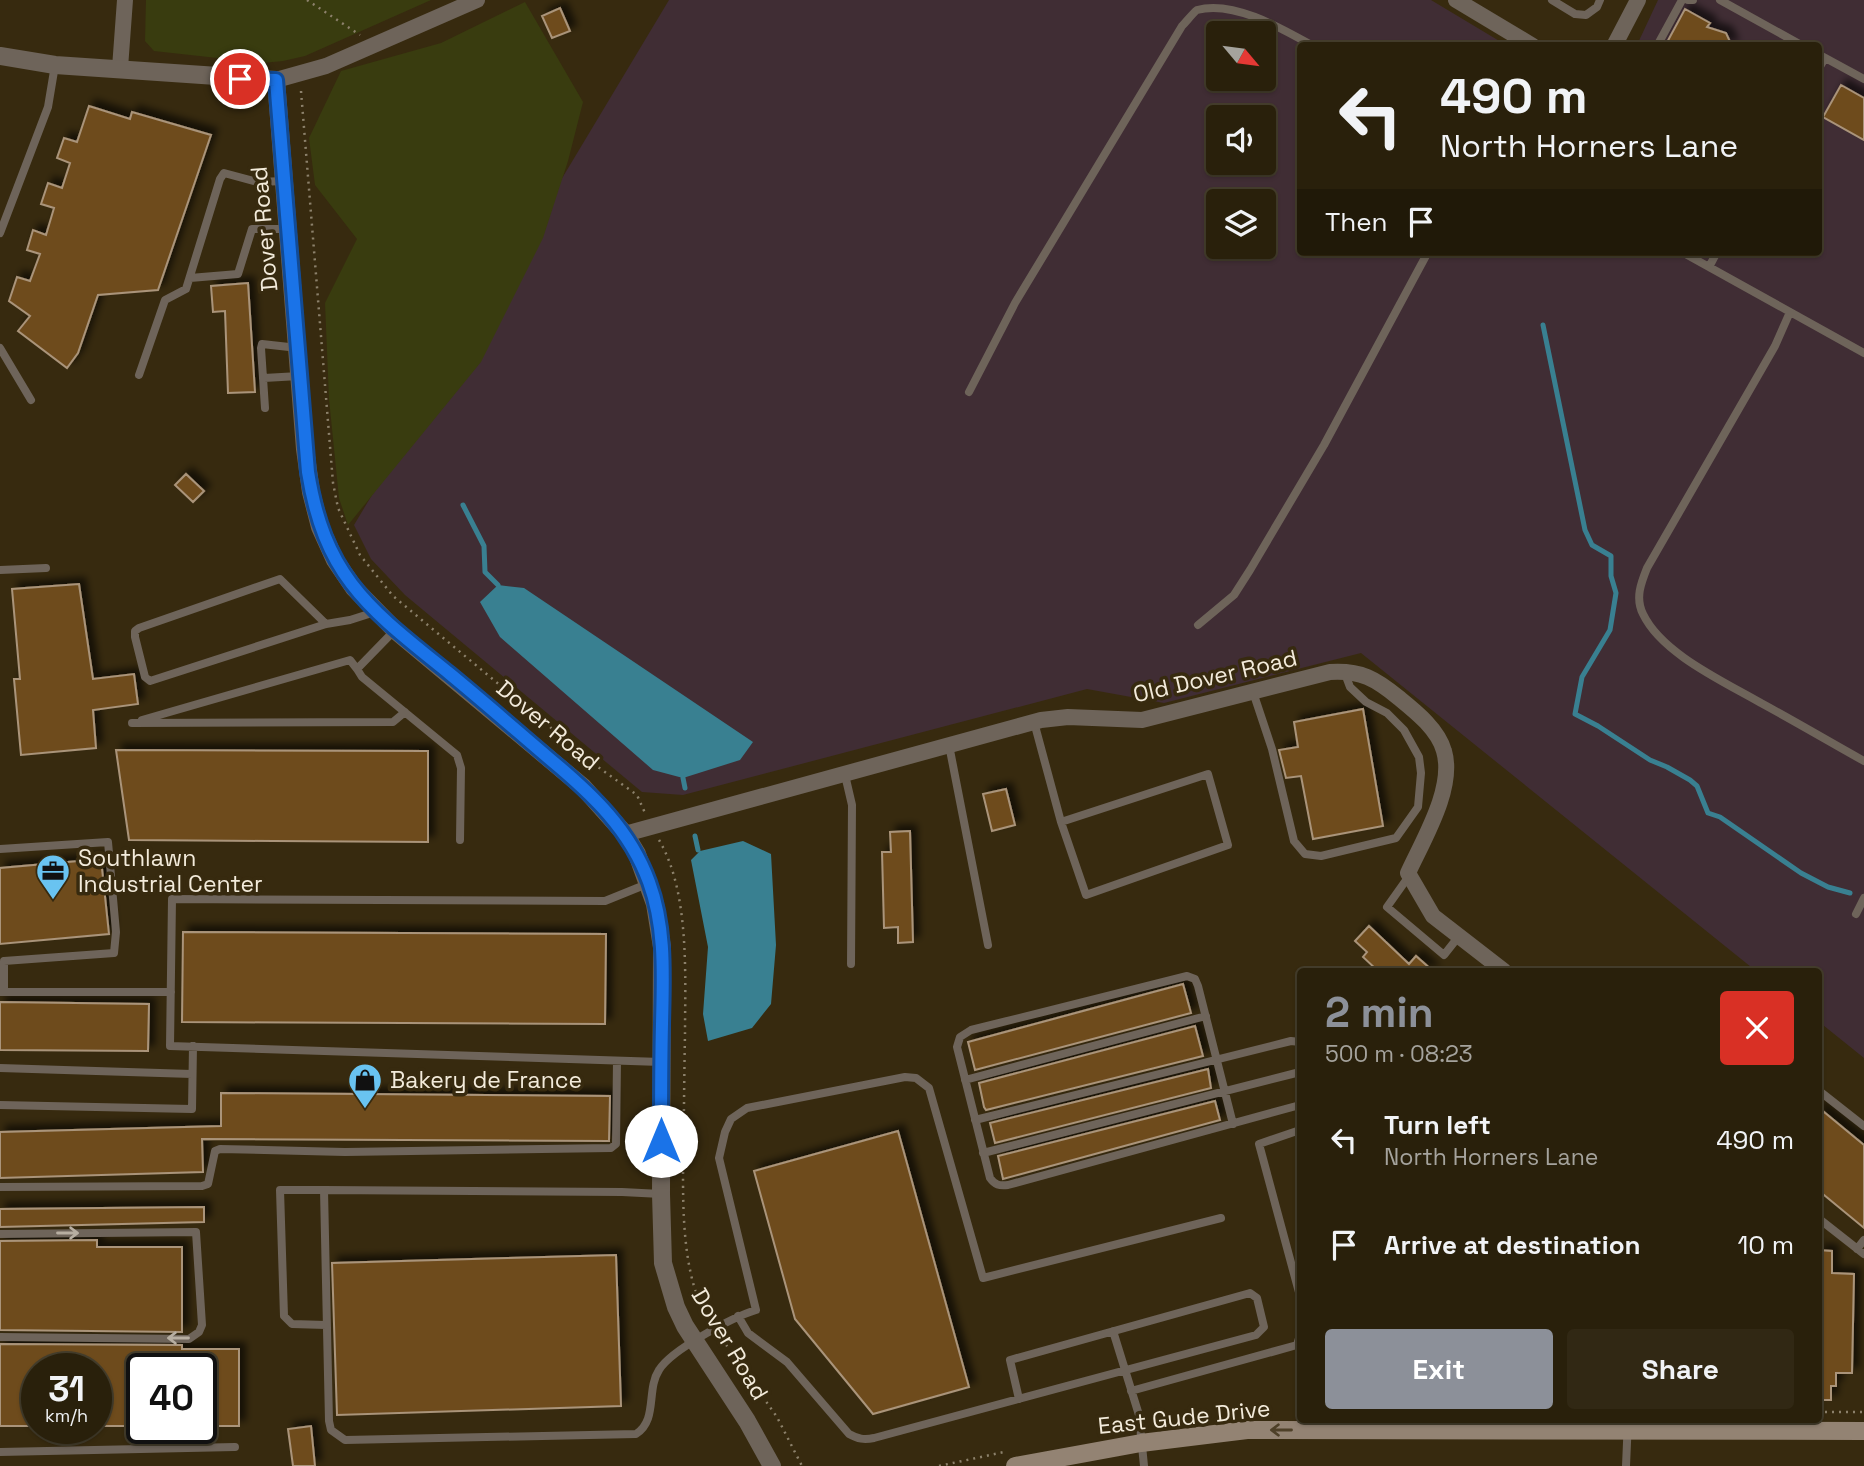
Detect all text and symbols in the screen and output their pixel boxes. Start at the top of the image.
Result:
north arrow [1206,21,1276,91]
map controls [1206,21,1276,259]
pin [210,49,270,109]
icon: arrive [221,60,259,98]
text: 490 m [1440,65,1588,127]
icon: left [1325,70,1416,161]
button: sound [1206,105,1276,175]
text: North Horners Lane [1440,126,1738,166]
street label: Dover Road [244,165,284,293]
button: layers [1206,189,1276,259]
icon: arrive [1402,203,1440,241]
text: Then [1325,205,1388,239]
street label: Old Dover Road [1130,643,1300,709]
street label: Dover Road [490,673,606,777]
place label: Southlawn Industrial Center [78,843,263,899]
office icon: Southlawn Industrial Center [34,852,72,901]
text: 2 min [1325,986,1434,1039]
button: close [1720,991,1794,1065]
text: 500 m · 08:23 [1325,1039,1473,1069]
shop icon: Bakery de France [346,1061,384,1110]
place label: Bakery de France [390,1065,582,1095]
position arrow [624,1104,698,1178]
text: Turn left [1384,1108,1491,1142]
icon: left [1325,1121,1363,1159]
text: 490 m [1716,1123,1794,1157]
text: North Horners Lane [1384,1142,1598,1172]
one-way arrow [56,1226,79,1240]
icon: arrive [1325,1226,1363,1264]
text: Arrive at destination [1384,1228,1641,1262]
text: 10 m [1737,1228,1794,1262]
street label: Dover Road [685,1282,775,1406]
button: Exit [1325,1329,1553,1409]
button: Share [1567,1329,1794,1409]
one-way arrow [166,1331,189,1345]
speed limit sign: 40 [126,1353,217,1444]
text: 31 [48,1367,85,1411]
street label: East Gude Drive [1096,1393,1272,1441]
text: km/h [45,1404,88,1427]
one-way arrow [1270,1423,1293,1437]

